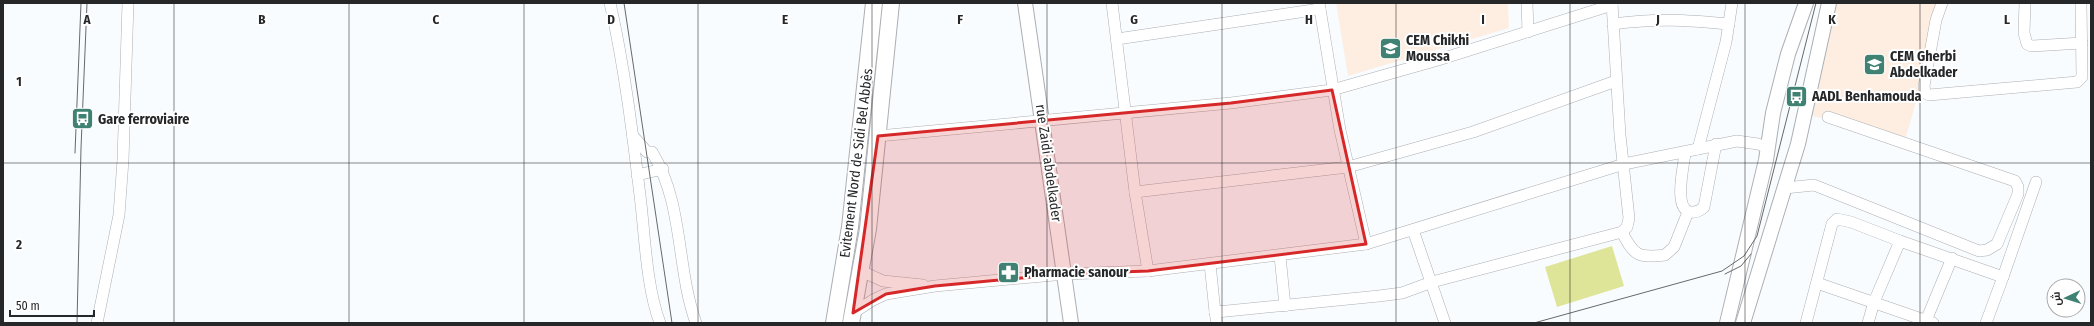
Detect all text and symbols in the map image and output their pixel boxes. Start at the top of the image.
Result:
text: A [82,12,91,27]
text: B [258,12,266,27]
text: C [433,12,440,27]
text: D [607,12,615,27]
text: E [782,12,788,27]
text: F [957,12,963,27]
text: G [1130,12,1138,27]
text: H [1305,12,1313,27]
text: I [1481,12,1485,27]
text: J [1655,12,1660,27]
text: K [1828,12,1836,27]
text: L [2004,12,2010,27]
place label: CEM Chikhi Moussa [1406,32,1470,65]
school or university icon: CEM Chikhi Moussa [1378,35,1404,61]
place label: CEM Gherbi Abdelkader [1889,48,1958,81]
school or university icon: CEM Gherbi Abdelkader [1861,51,1887,77]
street label: Evitement Nord de Sidi Bel Abbès [836,67,877,259]
text: 1 [16,74,22,89]
bus stop icon: AADL Benhamouda [1784,83,1810,109]
place label: AADL Benhamouda [1811,88,1922,105]
street label: rue Zaidi abdelkader [1032,103,1065,223]
bus stop icon: Gare ferroviaire [69,106,95,132]
place label: Gare ferroviaire [98,111,189,128]
text: 2 [15,237,22,252]
pharmacy icon: Pharmacie sanour [996,259,1022,285]
place label: Pharmacie sanour [1024,264,1129,281]
north arrow [2046,278,2086,318]
text: ش [2050,291,2063,306]
scale bar [10,292,94,318]
text: 50 m [16,299,40,313]

